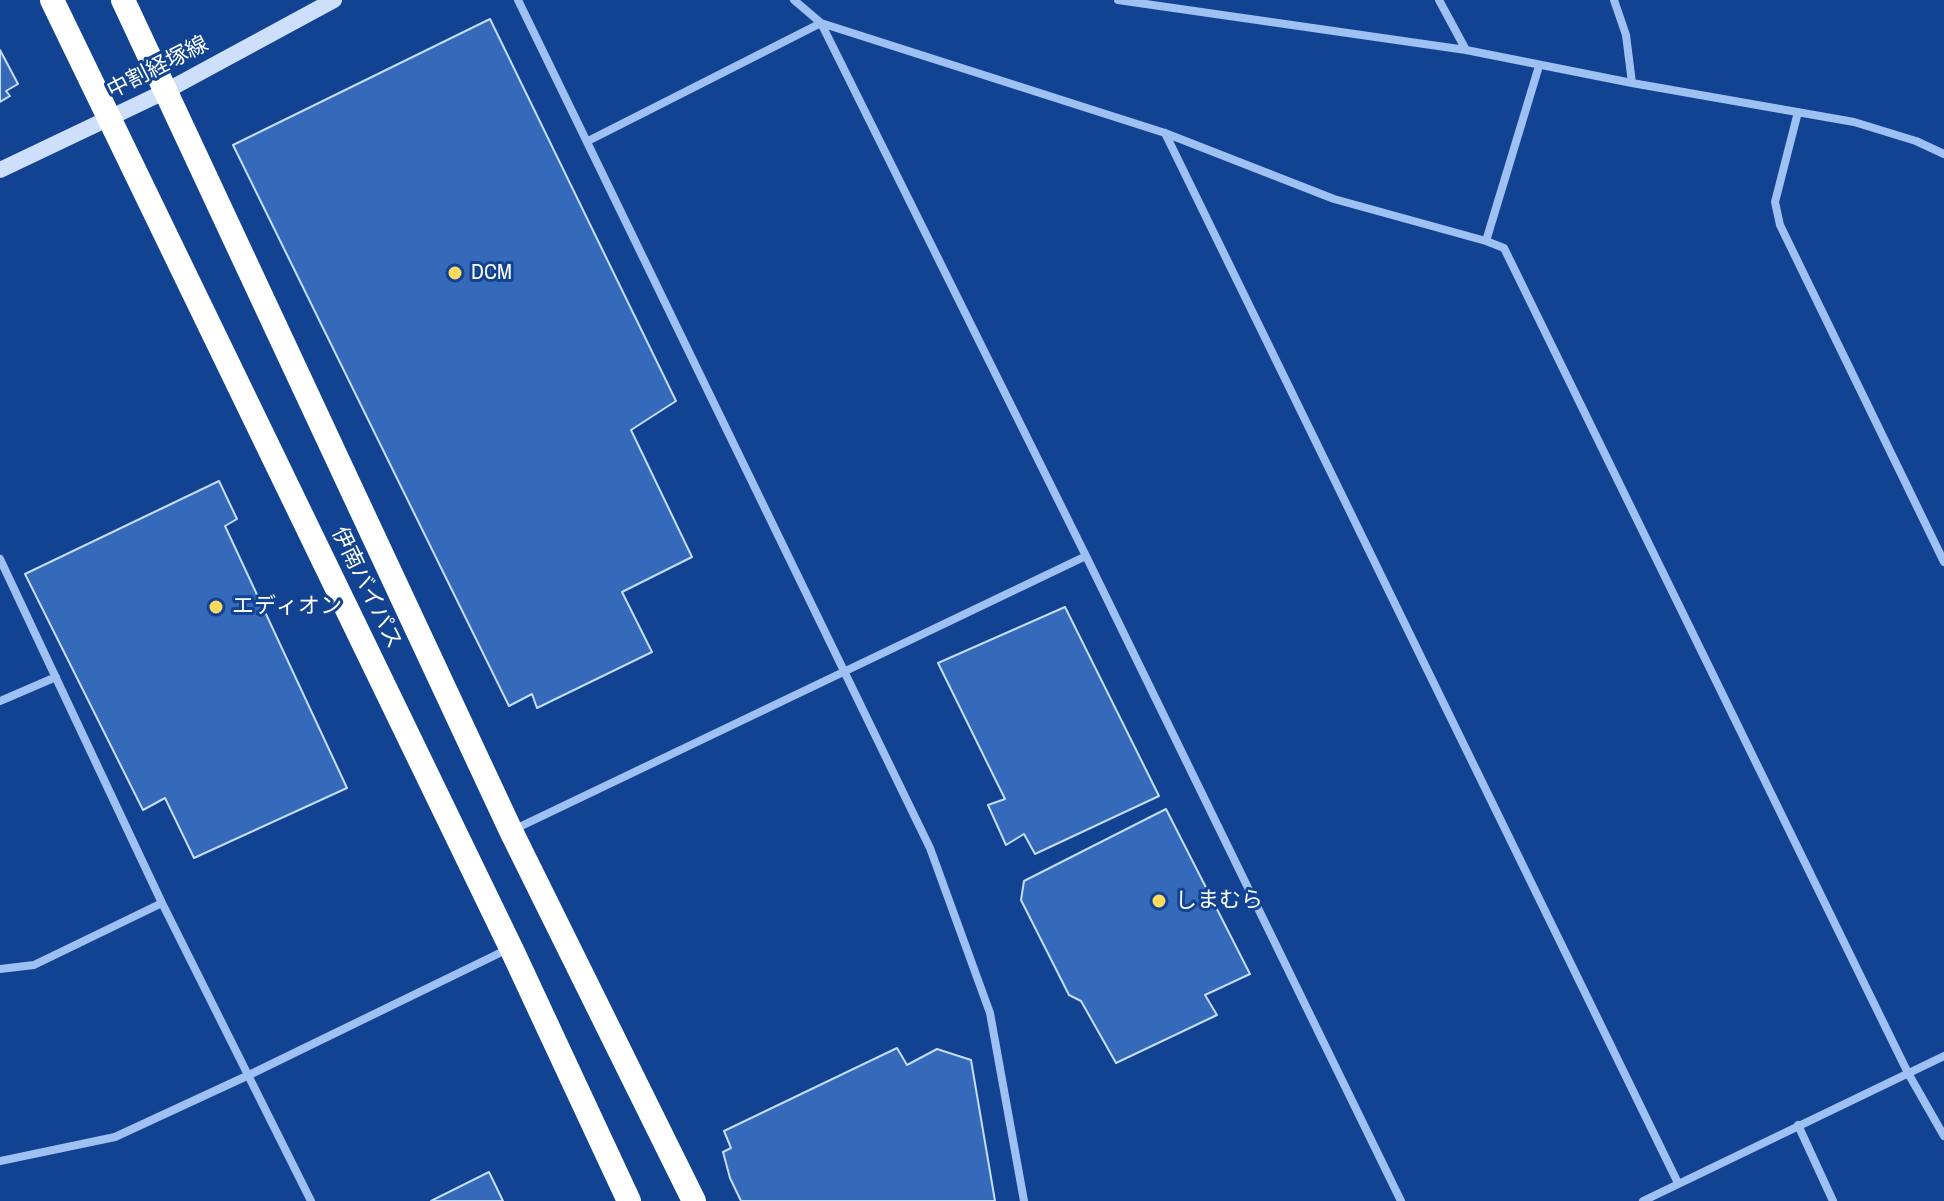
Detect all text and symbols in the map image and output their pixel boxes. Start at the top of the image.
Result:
street label: 中割経塚線 [103,31,213,105]
place label: DCM [471,260,512,286]
marker: DCM [446,264,464,282]
street label: 伊南バイパス [325,523,407,653]
place label: エディオン [232,594,342,620]
marker: エディオン [207,598,225,616]
place label: しまむら [1175,888,1263,914]
marker: しまむら [1150,892,1168,910]

